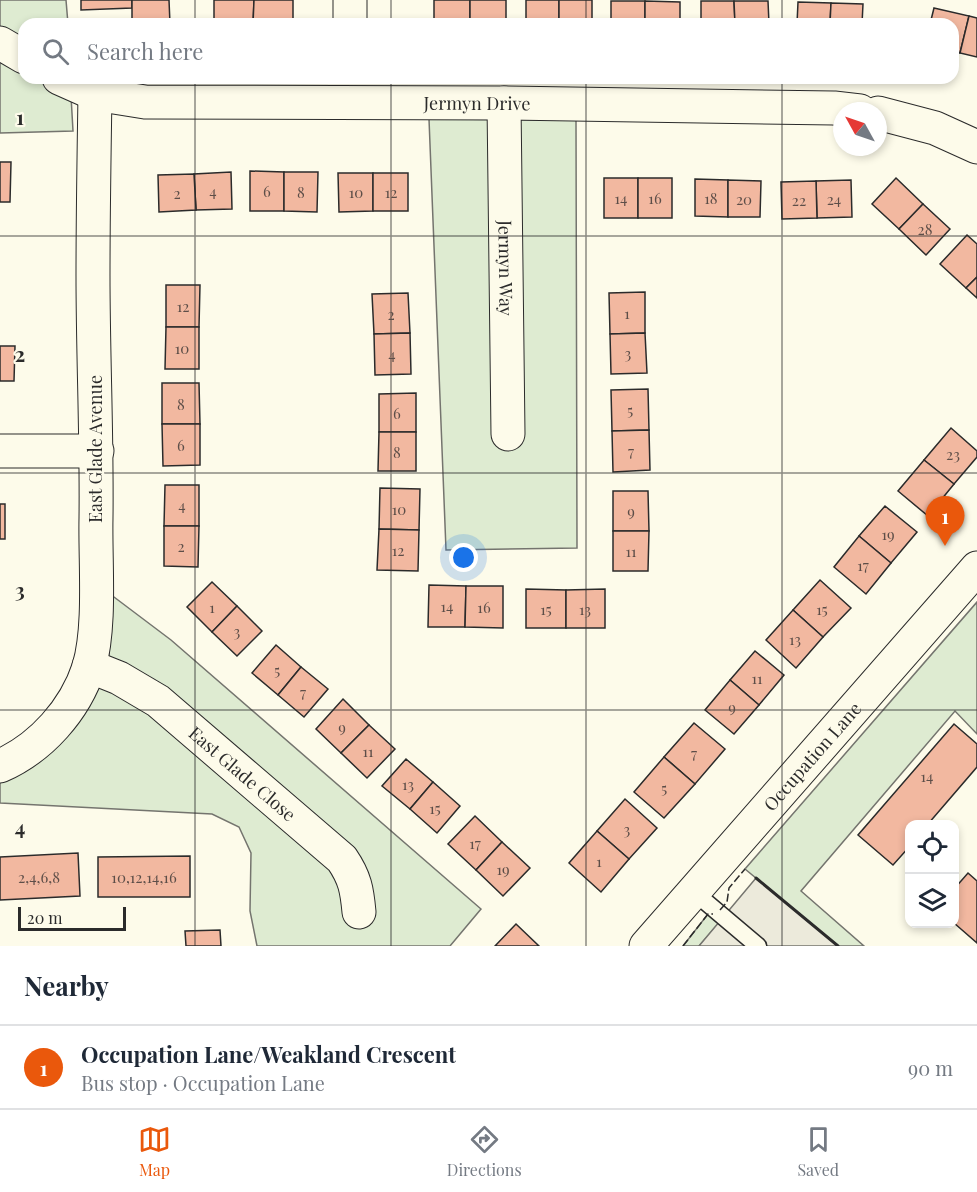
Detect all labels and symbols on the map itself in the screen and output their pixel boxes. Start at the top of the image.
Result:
street label: Jermyn Drive [422,91,531,115]
north arrow [833,102,887,156]
text: 1 [16,103,24,130]
house number: 4 [209,181,217,201]
house number: 6 [263,181,271,201]
house number: 8 [297,182,305,202]
house number: 10 [349,182,363,202]
house number: 12 [385,182,397,202]
house number: 2 [173,183,181,203]
house number: 14 [615,188,627,208]
house number: 16 [648,188,662,208]
house number: 18 [704,188,718,208]
house number: 20 [736,189,752,209]
house number: 24 [827,189,841,209]
house number: 22 [792,190,806,210]
street label: Jermyn Way [493,219,519,316]
house number: 28 [918,219,933,239]
house number: 12 [177,296,189,316]
house number: 1 [624,303,630,323]
house number: 2 [387,304,395,324]
house number: 10 [175,338,189,358]
text: 2 [15,340,25,367]
house number: 3 [625,343,632,363]
house number: 4 [388,344,396,364]
street label: East Glade Avenue [83,375,107,523]
house number: 8 [177,394,185,414]
house number: 5 [627,400,633,420]
house number: 6 [393,403,401,423]
house number: 6 [177,435,185,455]
house number: 7 [628,441,634,461]
house number: 8 [393,442,401,462]
house number: 23 [946,444,960,464]
house number: 4 [178,495,186,515]
pin: 1 [926,496,964,546]
house number: 10 [392,499,406,519]
house number: 9 [627,501,635,521]
house number: 19 [881,524,895,544]
house number: 2 [177,536,185,556]
house number: 12 [392,540,404,560]
house number: 11 [625,541,637,561]
your location [449,543,478,572]
house number: 17 [857,555,869,575]
text: 3 [15,576,25,603]
house number: 14 [441,596,453,616]
house number: 1 [209,597,215,617]
house number: 16 [477,597,491,617]
house number: 15 [540,599,552,619]
house number: 13 [579,599,591,619]
house number: 15 [816,599,828,619]
house number: 3 [234,621,241,641]
house number: 13 [789,629,801,649]
house number: 5 [274,660,280,680]
house number: 11 [751,668,763,688]
house number: 7 [300,682,306,702]
house number: 9 [728,697,736,717]
street label: Occupation Lane [758,697,866,816]
house number: 9 [338,717,346,737]
street label: East Glade Close [184,721,301,826]
house number: 11 [362,741,374,761]
house number: 7 [691,743,697,763]
house number: 14 [921,766,933,786]
house number: 13 [402,774,414,794]
house number: 5 [661,778,667,798]
house number: 15 [429,798,441,818]
text: 4 [15,813,25,840]
house number: 3 [624,819,631,839]
house number: 17 [469,833,481,853]
house number: 1 [596,851,602,871]
house number: 19 [496,859,510,879]
house number: 2,4,6,8 [18,867,60,887]
house number: 10,12,14,16 [111,867,177,887]
scale bar [18,904,126,932]

